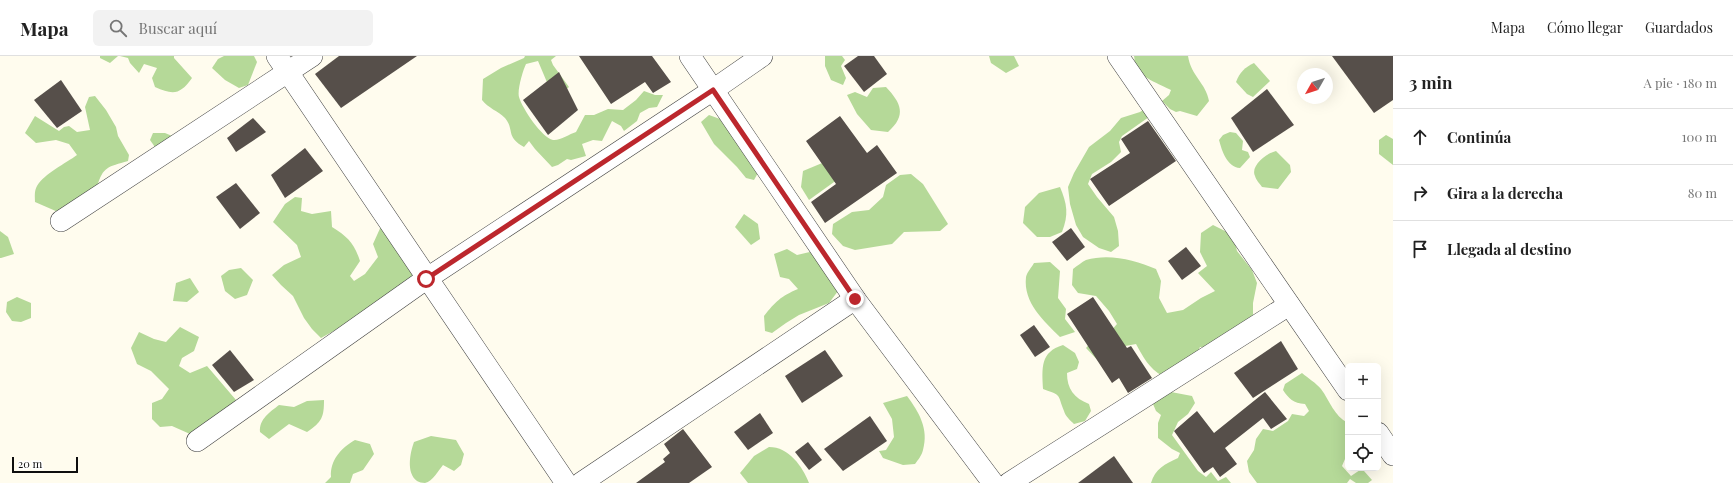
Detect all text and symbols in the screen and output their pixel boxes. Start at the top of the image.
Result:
search box [93,10,373,46]
text: Mapa [20,15,69,41]
icon: search [107,17,129,39]
text: Buscar aquí [139,18,217,38]
text: Mapa [1491,18,1525,37]
text: Cómo llegar [1547,18,1623,37]
text: Guardados [1645,18,1713,37]
north arrow [1297,68,1333,104]
text: 3 min [1409,71,1452,93]
text: A pie · 180 m [1644,74,1717,91]
icon: ahead [1409,126,1431,148]
text: Continúa [1447,127,1511,147]
text: 100 m [1682,128,1717,145]
icon: right [1409,182,1431,204]
text: Gira a la derecha [1447,183,1563,203]
text: 80 m [1688,184,1717,201]
icon: arrive [1409,238,1431,260]
text: Llegada al destino [1447,239,1571,259]
route start [417,270,435,288]
route end [846,290,864,308]
map controls [1345,363,1381,471]
button: + [1345,363,1381,399]
button: − [1345,399,1381,435]
button: locate [1345,435,1381,471]
scale bar [12,455,78,474]
text: 20 m [18,456,42,471]

